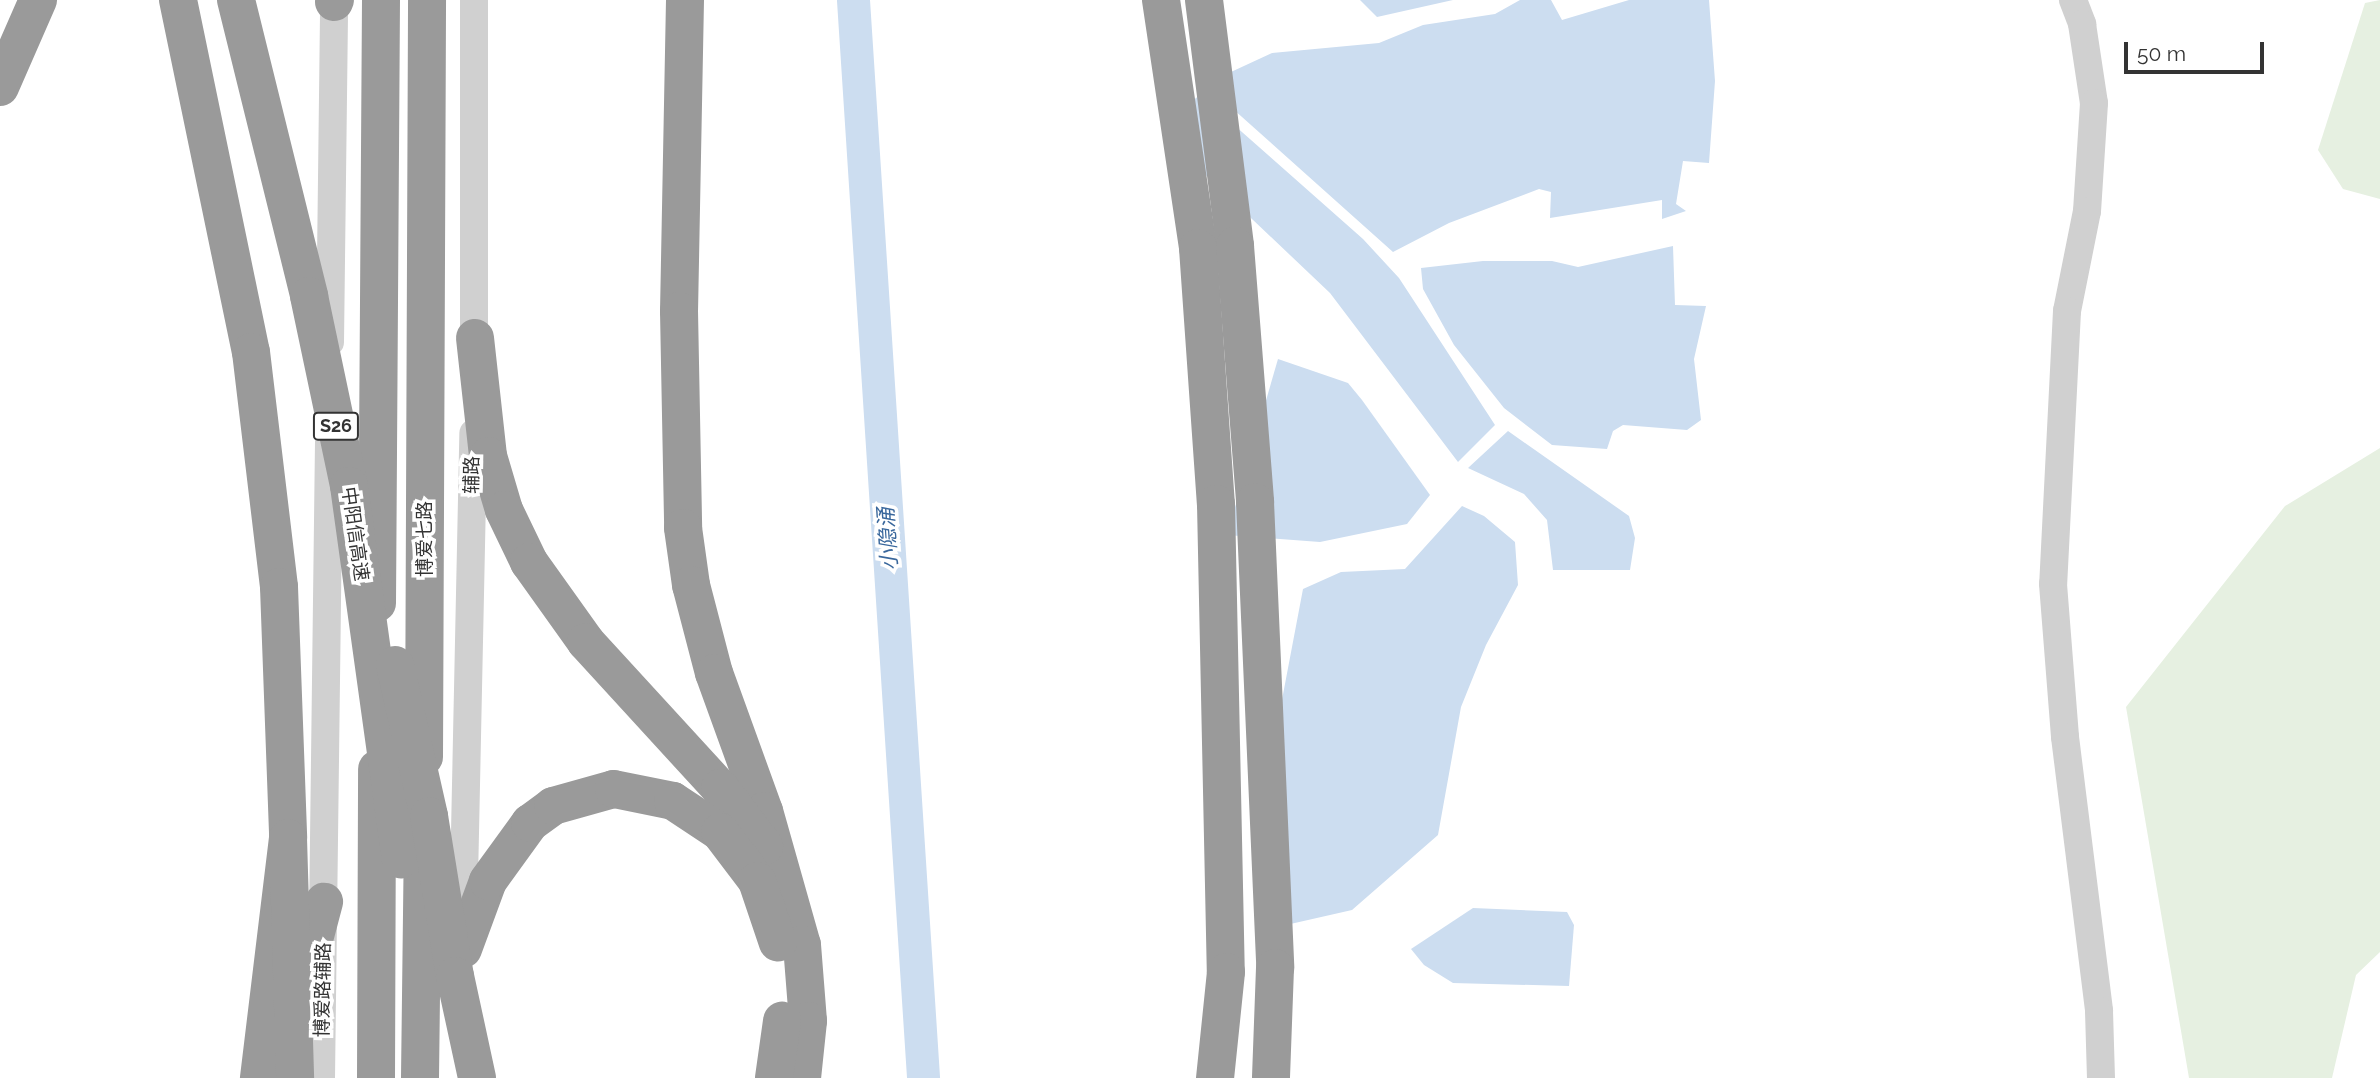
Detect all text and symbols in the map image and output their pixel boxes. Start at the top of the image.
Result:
scale bar [2128,28,2268,72]
text: 50 m [2137,41,2186,66]
road number: S26 [312,412,360,440]
street label: 辅路 [460,456,484,494]
street label: 中阳信高速 [337,485,373,583]
street label: 博爱七路 [414,501,436,577]
water label: 小隐涌 [873,507,903,571]
street label: 博爱路辅路 [311,942,335,1038]

